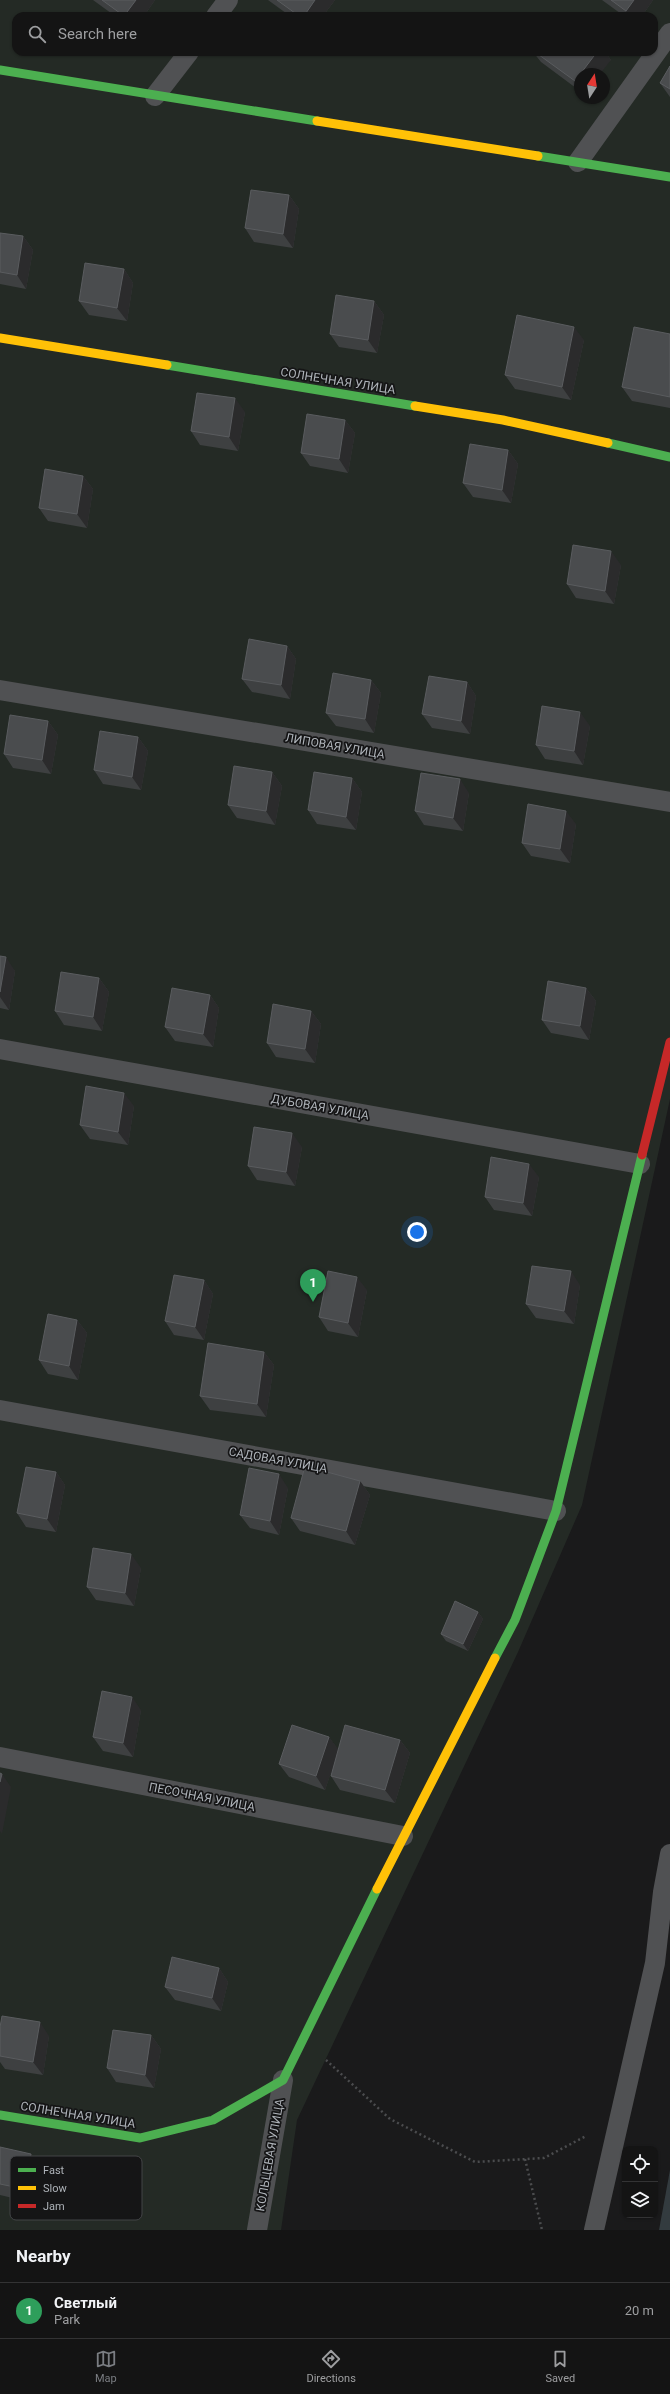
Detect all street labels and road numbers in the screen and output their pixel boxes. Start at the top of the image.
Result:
street label: СОЛНЕЧНАЯ УЛИЦА [280,365,397,397]
street label: ЛИПОВАЯ УЛИЦА [284,730,386,762]
street label: ДУБОВАЯ УЛИЦА [270,1091,370,1123]
street label: САДОВАЯ УЛИЦА [228,1444,329,1476]
street label: ПЕСОЧНАЯ УЛИЦА [148,1780,256,1814]
street label: КОЛЬЦЕВАЯ УЛИЦА [253,2097,287,2212]
street label: СОЛНЕЧНАЯ УЛИЦА [20,2099,137,2131]

